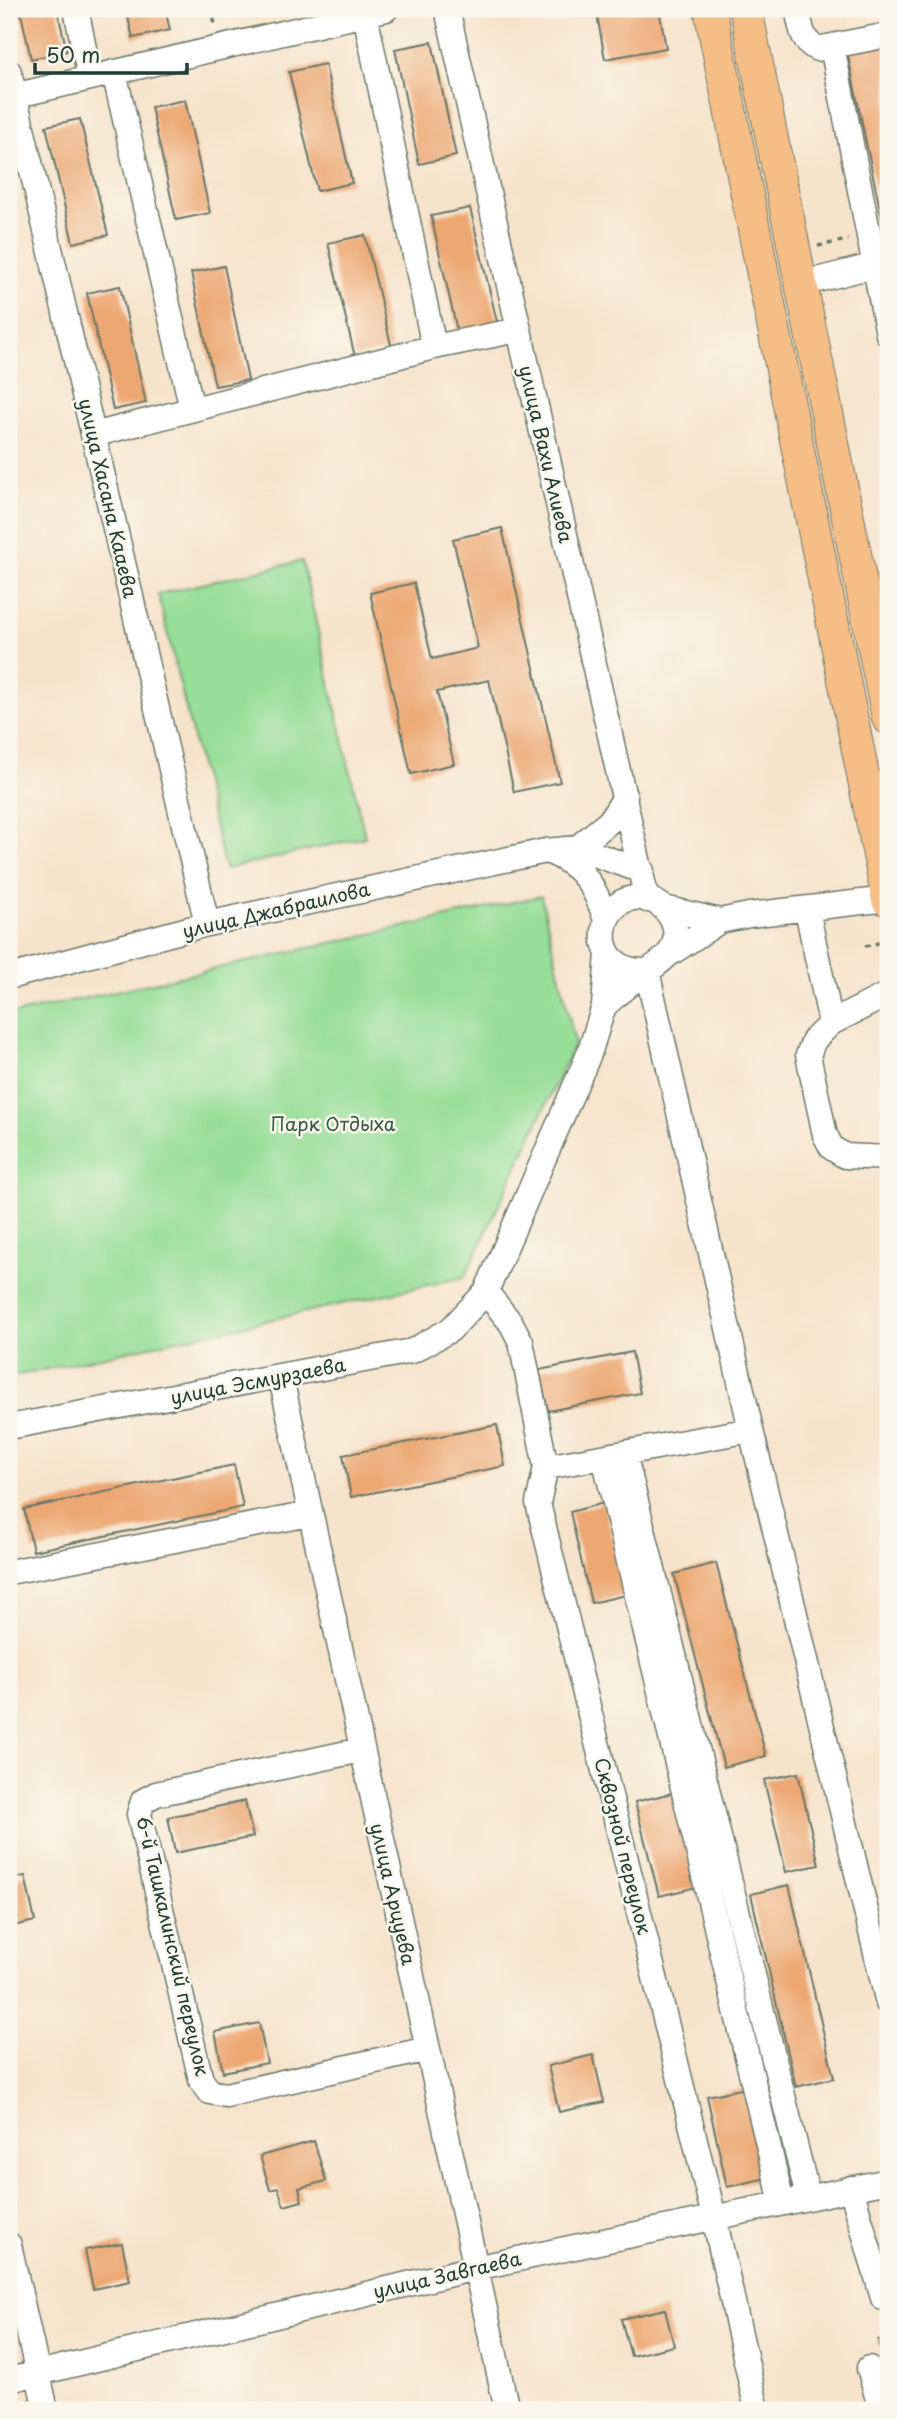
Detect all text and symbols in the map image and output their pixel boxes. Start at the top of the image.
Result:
scale bar [35,32,187,76]
text: 50 m [46,38,100,70]
street label: улица Вахи Алиева [513,362,581,545]
street label: улица Хасана Кааева [72,395,146,601]
street label: улица Джабраилова [179,874,373,944]
park label: Парк Отдыха [270,1109,396,1137]
street label: улица Эсмурзаева [168,1349,348,1411]
street label: Сквозной переулок [588,1754,660,1938]
street label: 6-й Ташкалинский переулок [130,1813,218,2079]
street label: улица Арцуева [364,1820,424,1968]
street label: улица Завгаева [370,2243,524,2305]

